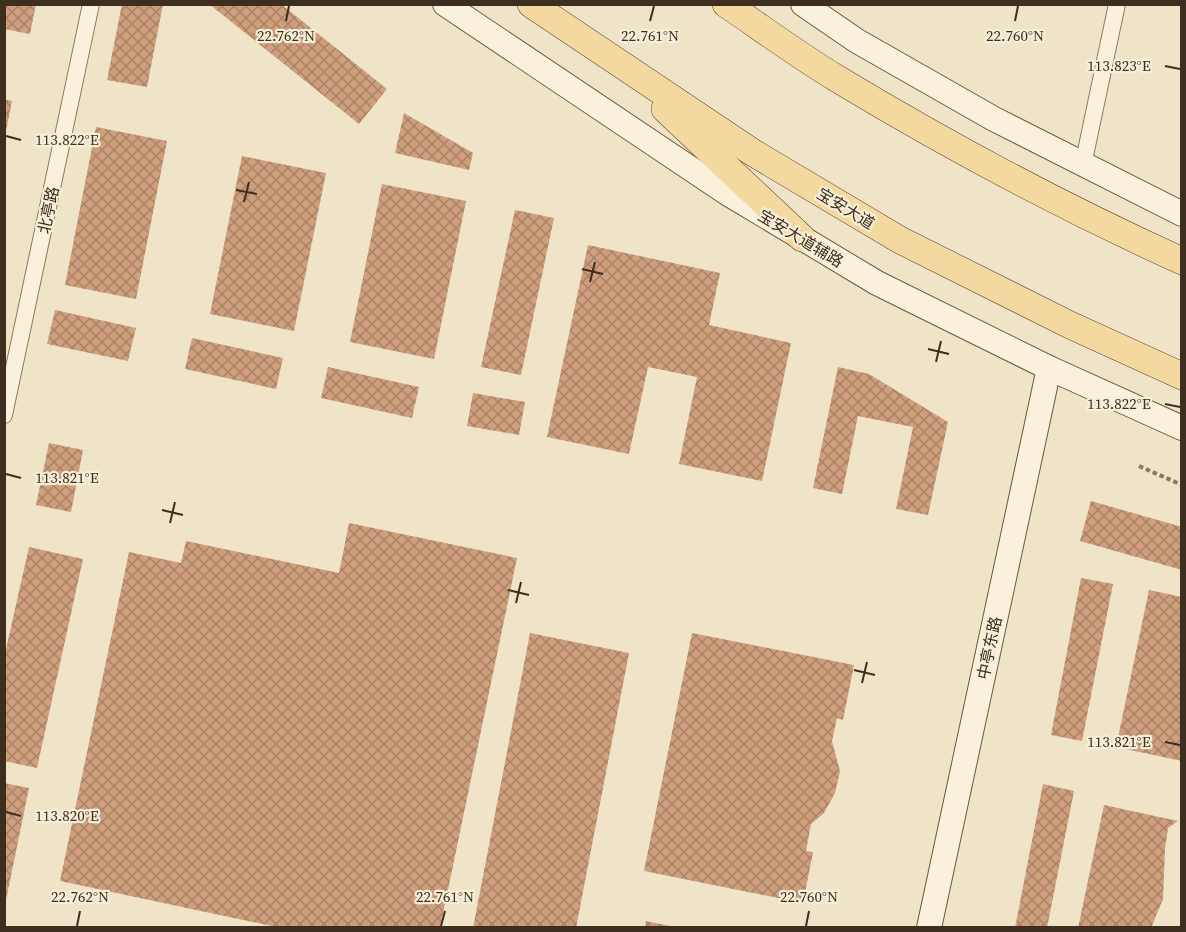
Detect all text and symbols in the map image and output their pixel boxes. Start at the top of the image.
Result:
text: 22.762°N [257,25,315,46]
text: 22.761°N [621,25,679,46]
text: 22.760°N [986,25,1044,46]
text: 113.823°E [1087,55,1151,76]
text: 113.822°E [35,129,99,150]
street label: 宝安大道 [813,182,879,234]
street label: 北亭路 [32,184,64,236]
street label: 宝安大道辅路 [754,204,848,272]
text: 113.822°E [1087,393,1151,414]
text: 113.821°E [35,467,99,488]
street label: 中亭东路 [972,614,1006,682]
text: 113.821°E [1087,731,1151,752]
text: 113.820°E [35,805,99,826]
text: 22.762°N [51,886,109,907]
text: 22.761°N [416,886,474,907]
text: 22.760°N [780,886,838,907]

